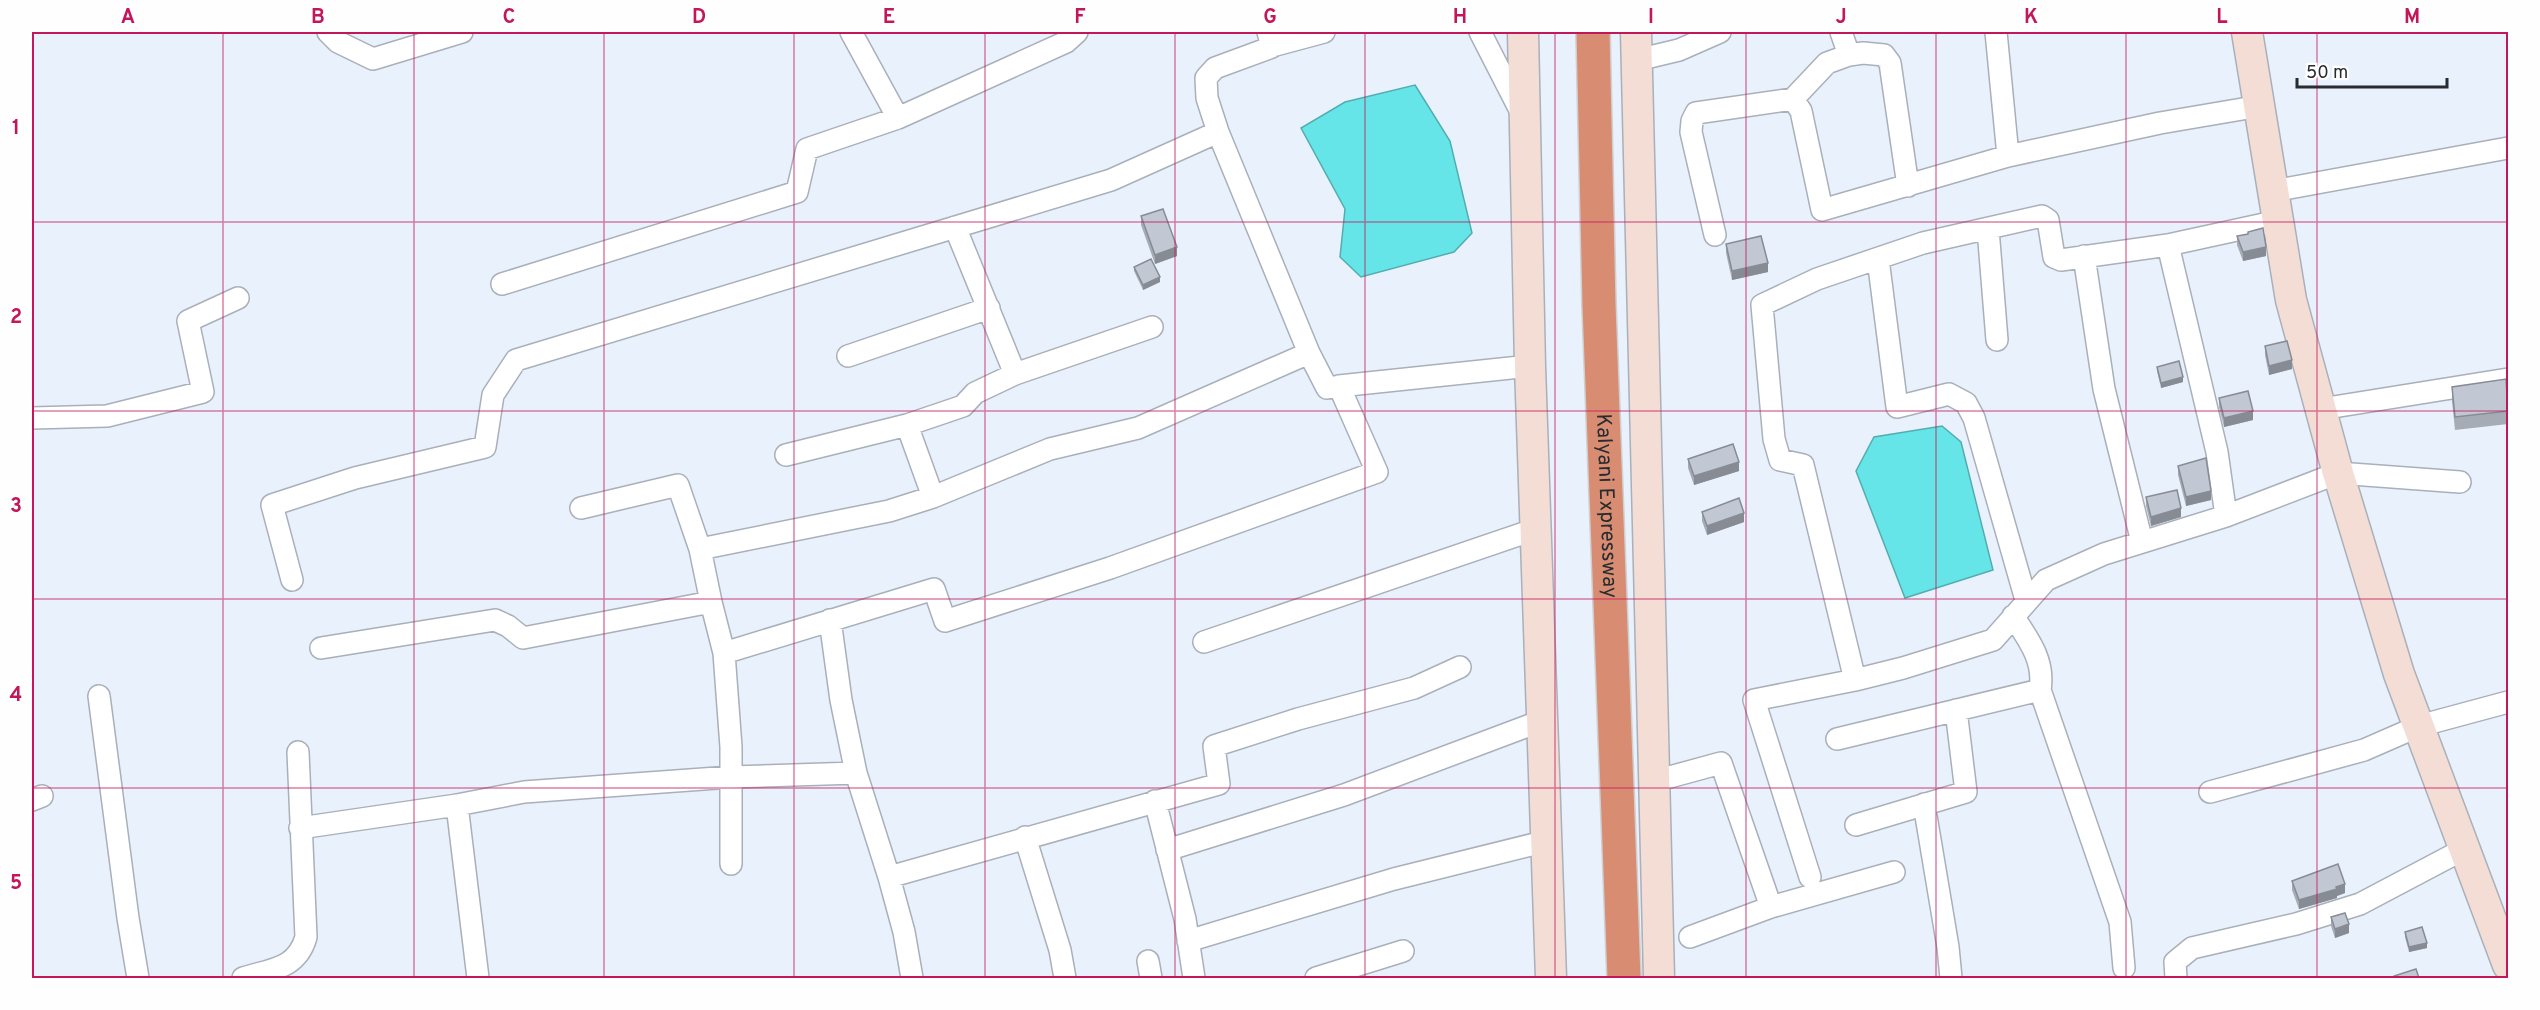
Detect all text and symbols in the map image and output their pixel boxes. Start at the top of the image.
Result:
text: A [121,5,135,31]
text: B [311,5,325,31]
text: C [503,5,515,31]
text: D [692,5,706,31]
text: E [883,5,895,31]
text: F [1074,5,1086,31]
text: G [1263,5,1277,31]
text: H [1453,5,1467,31]
text: I [1648,5,1654,31]
text: J [1835,5,1847,31]
text: K [2024,5,2038,31]
text: L [2216,5,2228,31]
text: M [2404,5,2420,31]
scale bar [2297,51,2447,89]
text: 50 m [2306,62,2348,85]
text: 1 [12,116,20,142]
text: 2 [10,305,22,331]
street label: Kalyani Expressway [1590,413,1623,599]
text: 3 [10,494,22,520]
text: 4 [10,683,22,709]
text: 5 [10,871,22,897]

